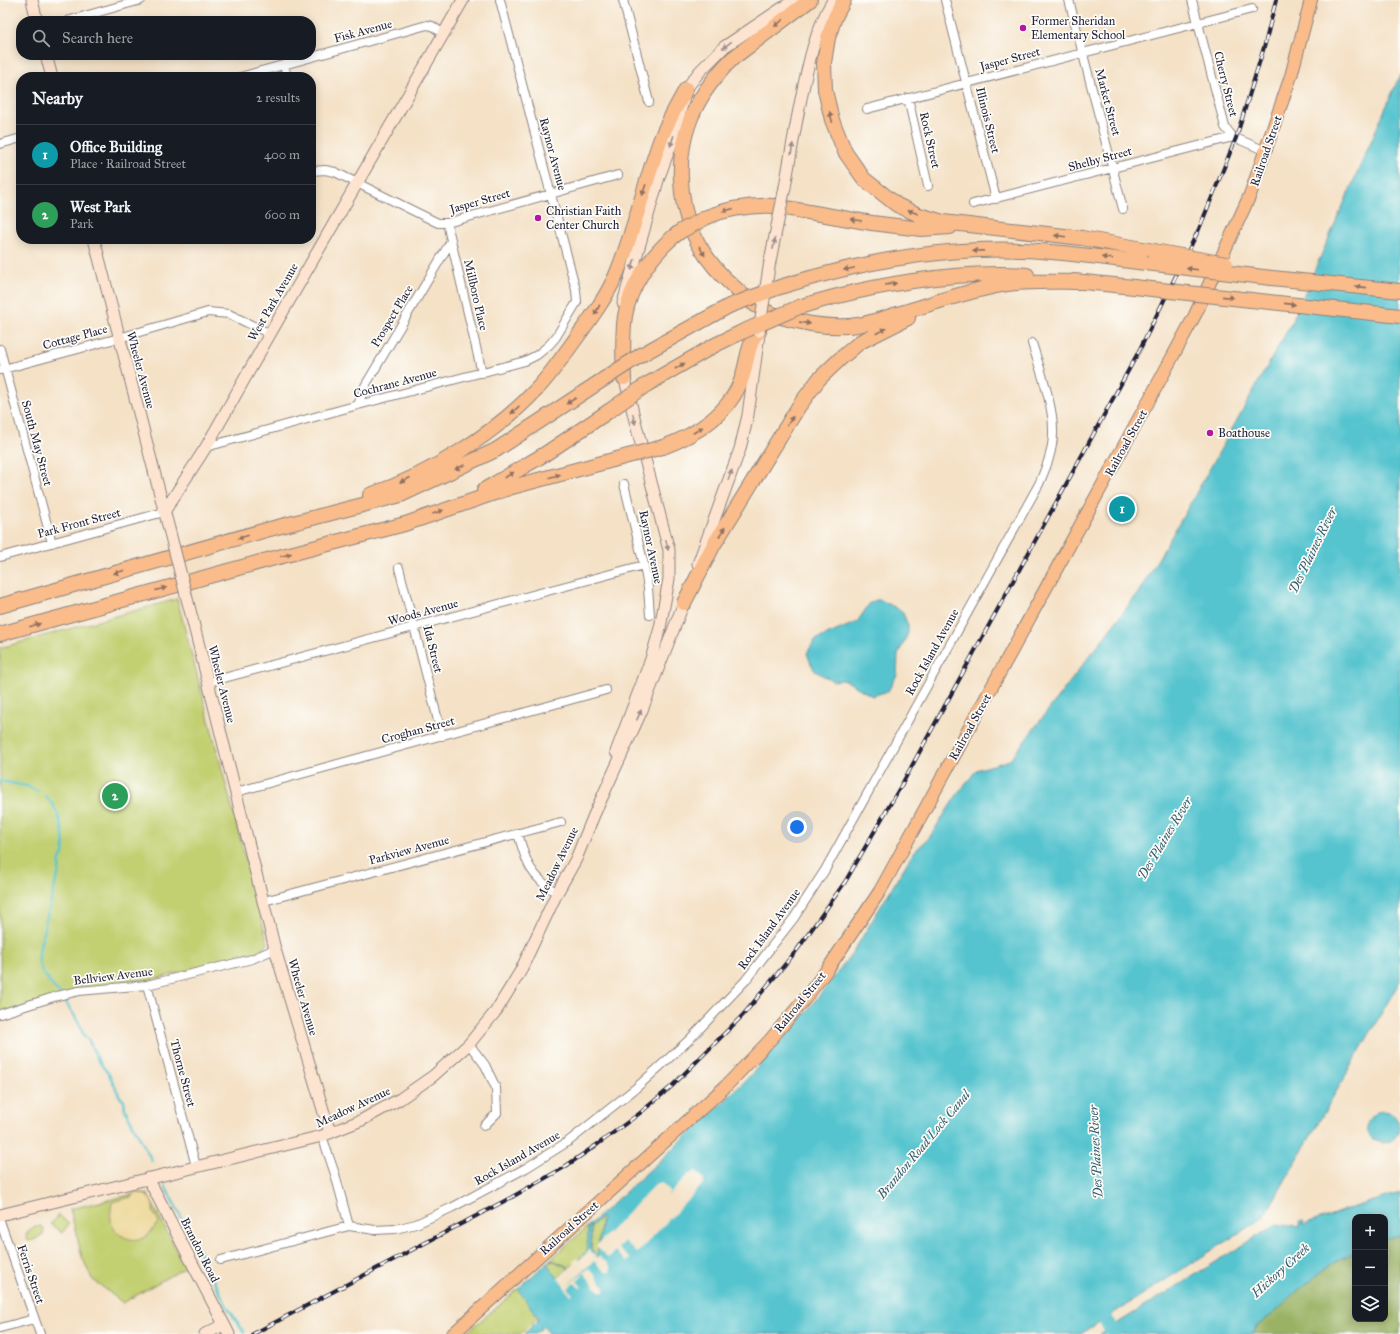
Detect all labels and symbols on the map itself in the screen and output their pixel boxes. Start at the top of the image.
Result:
place label: Former Sheridan Elementary School [1031,14,1126,42]
street label: Fisk Avenue [332,17,394,45]
one-way arrow [774,19,785,27]
marker: Former Sheridan Elementary School [1018,23,1028,33]
one-way arrow [722,41,733,49]
street label: Jasper Street [976,44,1043,75]
street label: Cherry Street [1211,50,1241,119]
street label: Market Street [1092,67,1124,138]
street label: Illinois Street [973,85,1003,155]
street label: Rock Street [917,110,943,170]
one-way arrow [828,111,834,123]
street label: Railroad Street [1247,113,1285,188]
street label: Raynor Avenue [537,116,569,192]
one-way arrow [669,135,675,147]
one-way arrow [789,142,795,155]
street label: Shelby Street [1067,144,1134,174]
one-way arrow [641,184,647,196]
street label: Jasper Street [446,186,513,218]
place label: Christian Faith Center Church [546,204,622,232]
one-way arrow [721,207,733,213]
one-way arrow [907,209,918,215]
marker: Christian Faith Center Church [533,213,543,223]
one-way arrow [850,217,862,223]
one-way arrow [1054,233,1066,239]
one-way arrow [771,238,777,250]
one-way arrow [699,245,706,257]
one-way arrow [971,248,984,254]
one-way arrow [1101,255,1114,261]
street label: Millboro Place [461,258,491,332]
one-way arrow [630,259,636,271]
street label: West Park Avenue [245,261,301,343]
one-way arrow [1186,265,1198,272]
one-way arrow [843,266,856,272]
one-way arrow [885,281,898,287]
street label: Prospect Place [368,282,416,350]
one-way arrow [1355,284,1367,290]
one-way arrow [1222,294,1234,301]
one-way arrow [1284,301,1296,307]
one-way arrow [593,304,600,316]
one-way arrow [799,320,811,326]
street label: Cottage Place [41,322,109,353]
one-way arrow [875,328,887,335]
street label: Wheeler Avenue [124,330,158,410]
one-way arrow [674,362,685,369]
street label: Cochrane Avenue [352,365,438,401]
one-way arrow [566,397,576,405]
street label: South May Street [19,399,55,488]
one-way arrow [510,406,520,415]
street label: Railroad Street [1102,407,1150,479]
one-way arrow [632,413,638,425]
one-way arrow [786,416,794,426]
one-way arrow [693,426,703,434]
place label: Boathouse [1218,426,1270,440]
marker: Boathouse [1205,428,1215,438]
one-way arrow [454,464,466,470]
one-way arrow [728,468,734,480]
one-way arrow [503,472,515,479]
one-way arrow [549,473,561,479]
one-way arrow [400,477,411,483]
pin: 1 [1109,494,1135,524]
water label: Des Plaines River [1285,504,1341,596]
street label: Park Front Street [36,505,123,541]
one-way arrow [432,509,444,515]
street label: Raynor Avenue [636,509,666,585]
one-way arrow [718,526,725,538]
one-way arrow [237,534,250,540]
one-way arrow [665,539,671,551]
one-way arrow [280,552,292,558]
one-way arrow [112,570,125,576]
one-way arrow [154,586,167,592]
street label: Woods Avenue [386,596,460,628]
street label: Rock Island Avenue [902,606,962,698]
one-way arrow [29,622,41,628]
street label: Ida Street [420,624,446,675]
street label: Wheeler Avenue [206,644,238,724]
street label: Railroad Street [946,691,994,763]
one-way arrow [637,709,643,721]
street label: Croghan Street [380,713,457,747]
pin: 2 [102,781,128,811]
water label: Des Plaines River [1134,794,1196,883]
your location [787,817,807,837]
street label: Meadow Avenue [533,825,581,903]
street label: Parkview Avenue [367,833,451,867]
street label: Rock Island Avenue [735,886,803,972]
street label: Wheeler Avenue [285,957,321,1037]
street label: Bellview Avenue [73,964,153,988]
street label: Railroad Street [771,968,829,1035]
street label: Thorne Street [167,1038,199,1109]
street label: Meadow Avenue [313,1084,393,1130]
water label: Brandon Road Lock Canal [873,1086,975,1203]
water label: Des Plaines River [1086,1104,1106,1199]
street label: Rock Island Avenue [472,1128,562,1188]
street label: Railroad Street [537,1197,602,1258]
street label: Brandon Road [178,1215,222,1285]
water label: Hickory Creek [1247,1240,1313,1302]
street label: Ferris Street [14,1243,48,1306]

